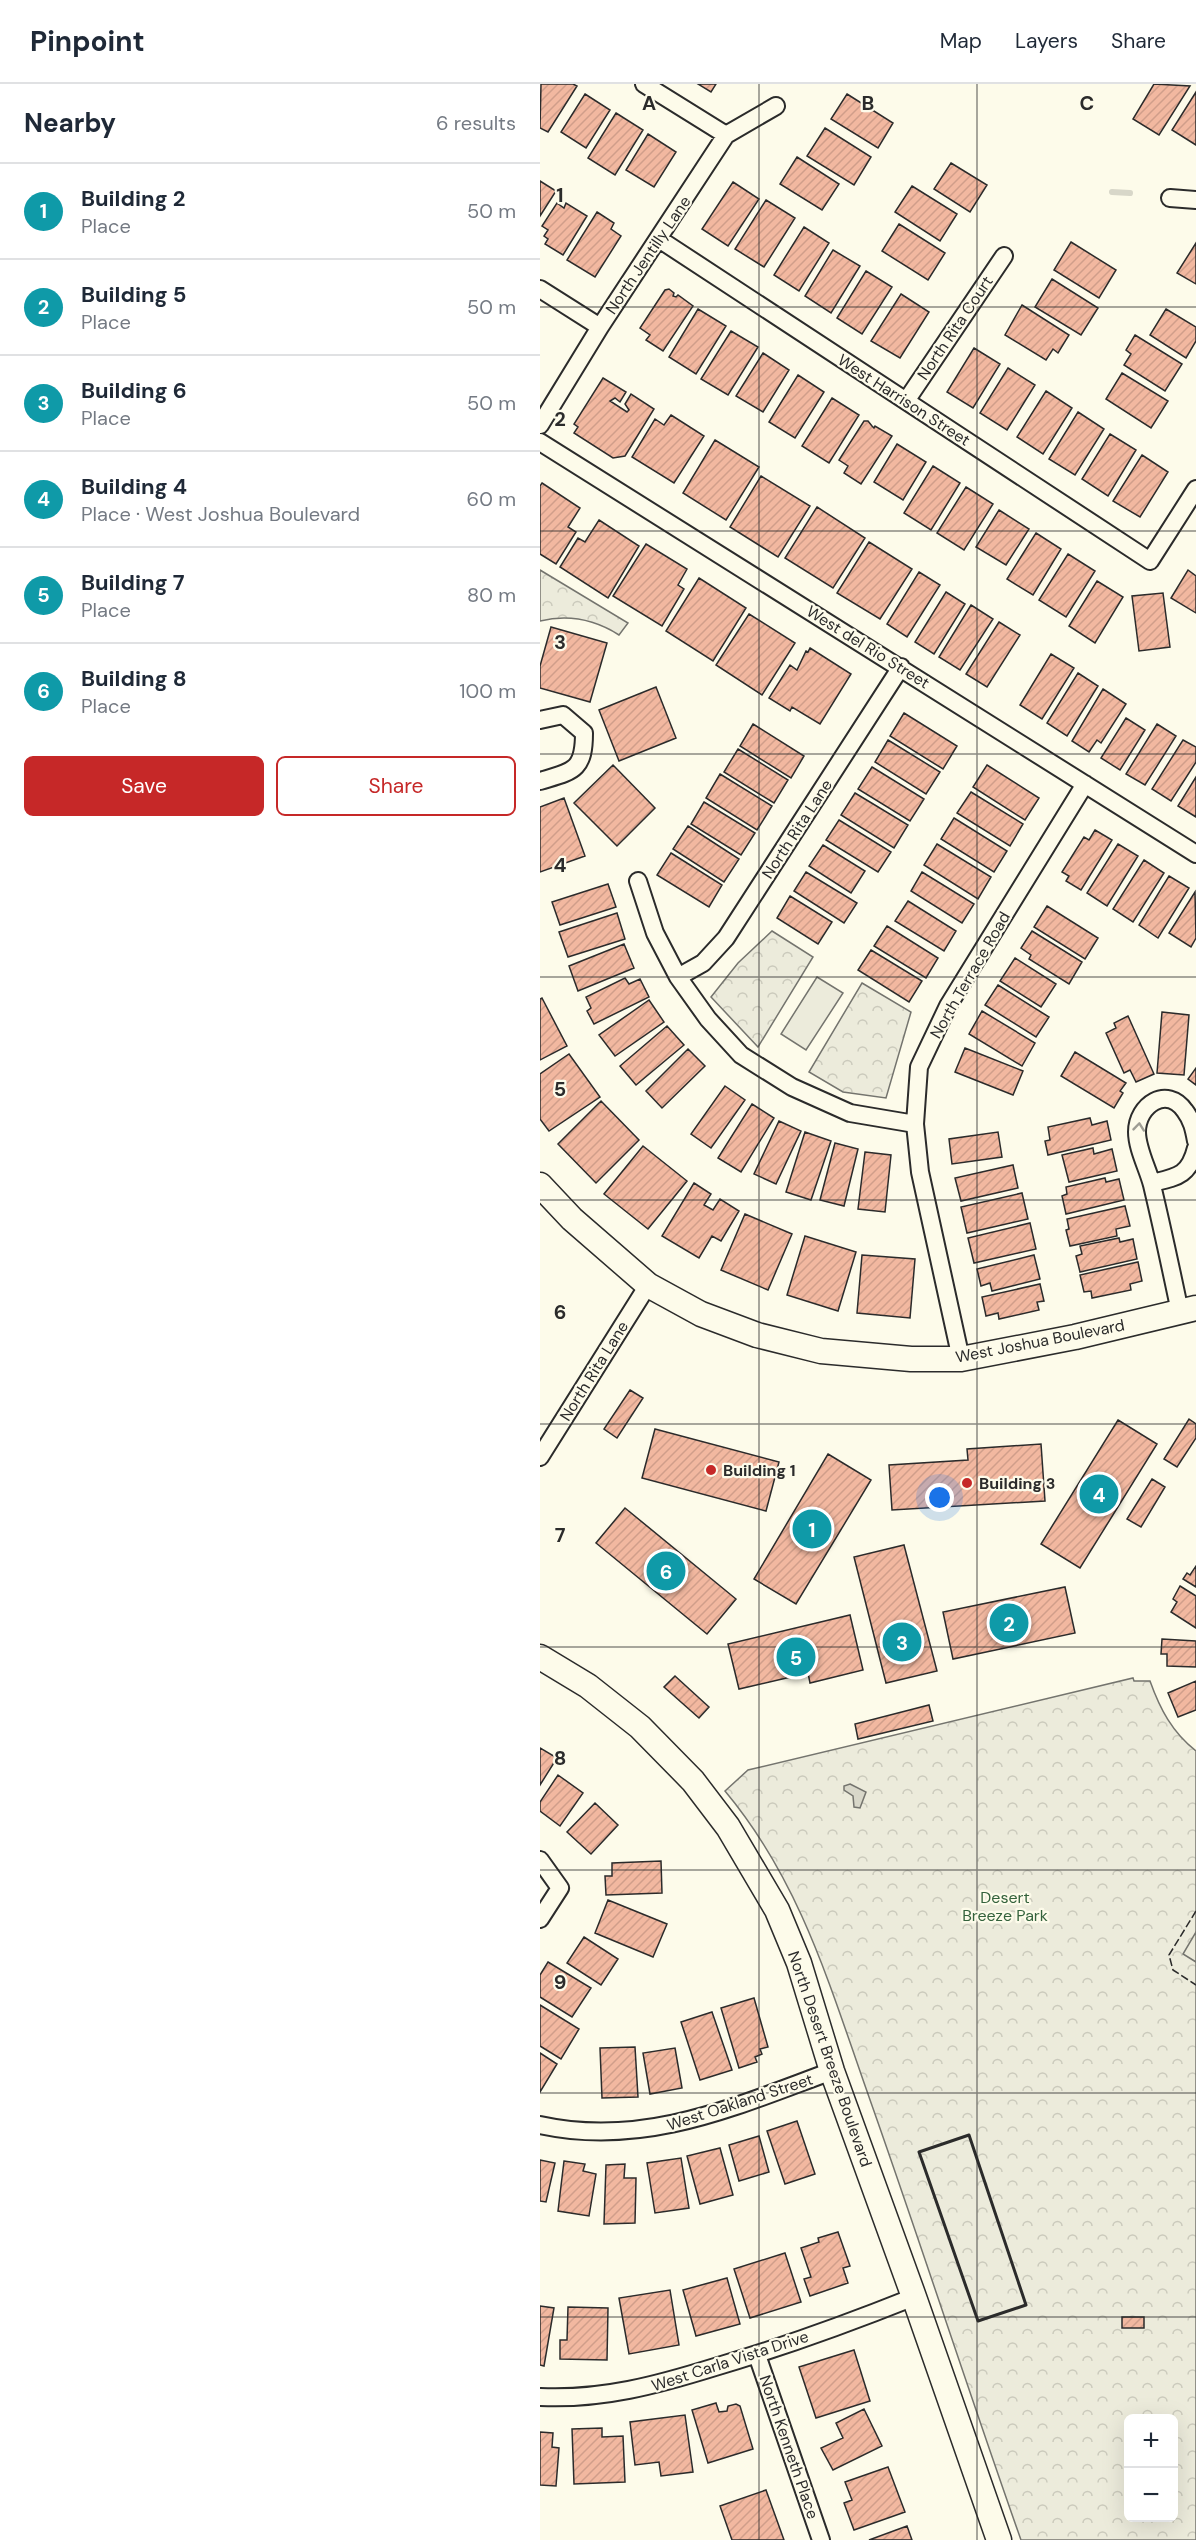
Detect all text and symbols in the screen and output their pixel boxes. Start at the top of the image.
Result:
text: Pinpoint [30,23,145,60]
text: Map [940,27,982,55]
text: Layers [1015,27,1078,55]
text: Share [1111,27,1166,55]
text: A [642,90,656,116]
text: B [862,90,874,116]
text: C [1080,90,1094,116]
text: Nearby [24,106,116,140]
text: 6 results [436,110,516,136]
text: 1 [556,182,564,208]
text: Building 2 [81,184,185,213]
street label: North Jentilly Lane [601,192,695,318]
text: 1 [40,198,47,224]
text: 50 m [467,198,516,224]
text: Place [81,213,131,239]
street label: North Rita Court [912,272,998,384]
text: Building 5 [81,280,186,309]
text: 2 [38,294,49,320]
text: 50 m [467,294,516,320]
text: Place [81,309,131,335]
street label: West Harrison Street [834,349,974,451]
text: Building 6 [81,376,187,405]
text: 3 [37,390,50,416]
text: 50 m [467,390,516,416]
text: Place [81,405,131,431]
text: 2 [554,406,566,432]
text: Building 4 [81,472,187,501]
text: 4 [37,486,50,512]
text: 60 m [467,486,516,512]
text: Place · West Joshua Boulevard [81,501,360,527]
text: Building 7 [81,568,185,597]
text: 5 [37,582,50,608]
text: 80 m [467,582,516,608]
text: Place [81,597,131,623]
street label: West del Rio Street [802,601,934,693]
text: 3 [554,629,566,655]
text: Building 8 [81,664,187,693]
text: 6 [37,678,50,704]
text: 100 m [459,678,516,704]
text: Place [81,693,131,719]
button: Save [24,756,264,816]
button: Share [276,756,516,816]
street label: North Rita Lane [757,775,837,883]
text: 4 [554,852,567,878]
street label: North Terrace Road [925,908,1015,1042]
text: 5 [554,1076,566,1102]
one-way arrow [1132,1122,1145,1132]
text: 6 [554,1299,566,1325]
street label: West Joshua Boulevard [954,1314,1126,1368]
street label: North Rita Lane [555,1317,633,1425]
place label: Building 1 [723,1460,796,1481]
marker: Building 1 [704,1463,718,1477]
pin: 4 [1080,1472,1118,1516]
place label: Building 3 [979,1473,1055,1494]
marker: Building 3 [960,1476,974,1490]
your location [925,1483,954,1512]
pin: 1 [792,1506,832,1552]
text: 7 [555,1522,566,1548]
pin: 6 [646,1548,686,1594]
pin: 2 [990,1600,1028,1646]
pin: 3 [882,1620,922,1664]
pin: 5 [776,1634,816,1680]
text: 8 [554,1745,566,1771]
park label: Desert Breeze Park [962,1887,1048,1926]
street label: North Desert Breeze Boulevard [783,1948,877,2170]
text: 9 [554,1969,566,1995]
street label: West Oakland Street [664,2068,816,2136]
street label: West Carla Vista Drive [649,2326,811,2396]
street label: North Kenneth Place [755,2372,823,2522]
map controls [1124,2414,1178,2522]
button: + [1124,2414,1178,2468]
button: − [1124,2468,1178,2522]

